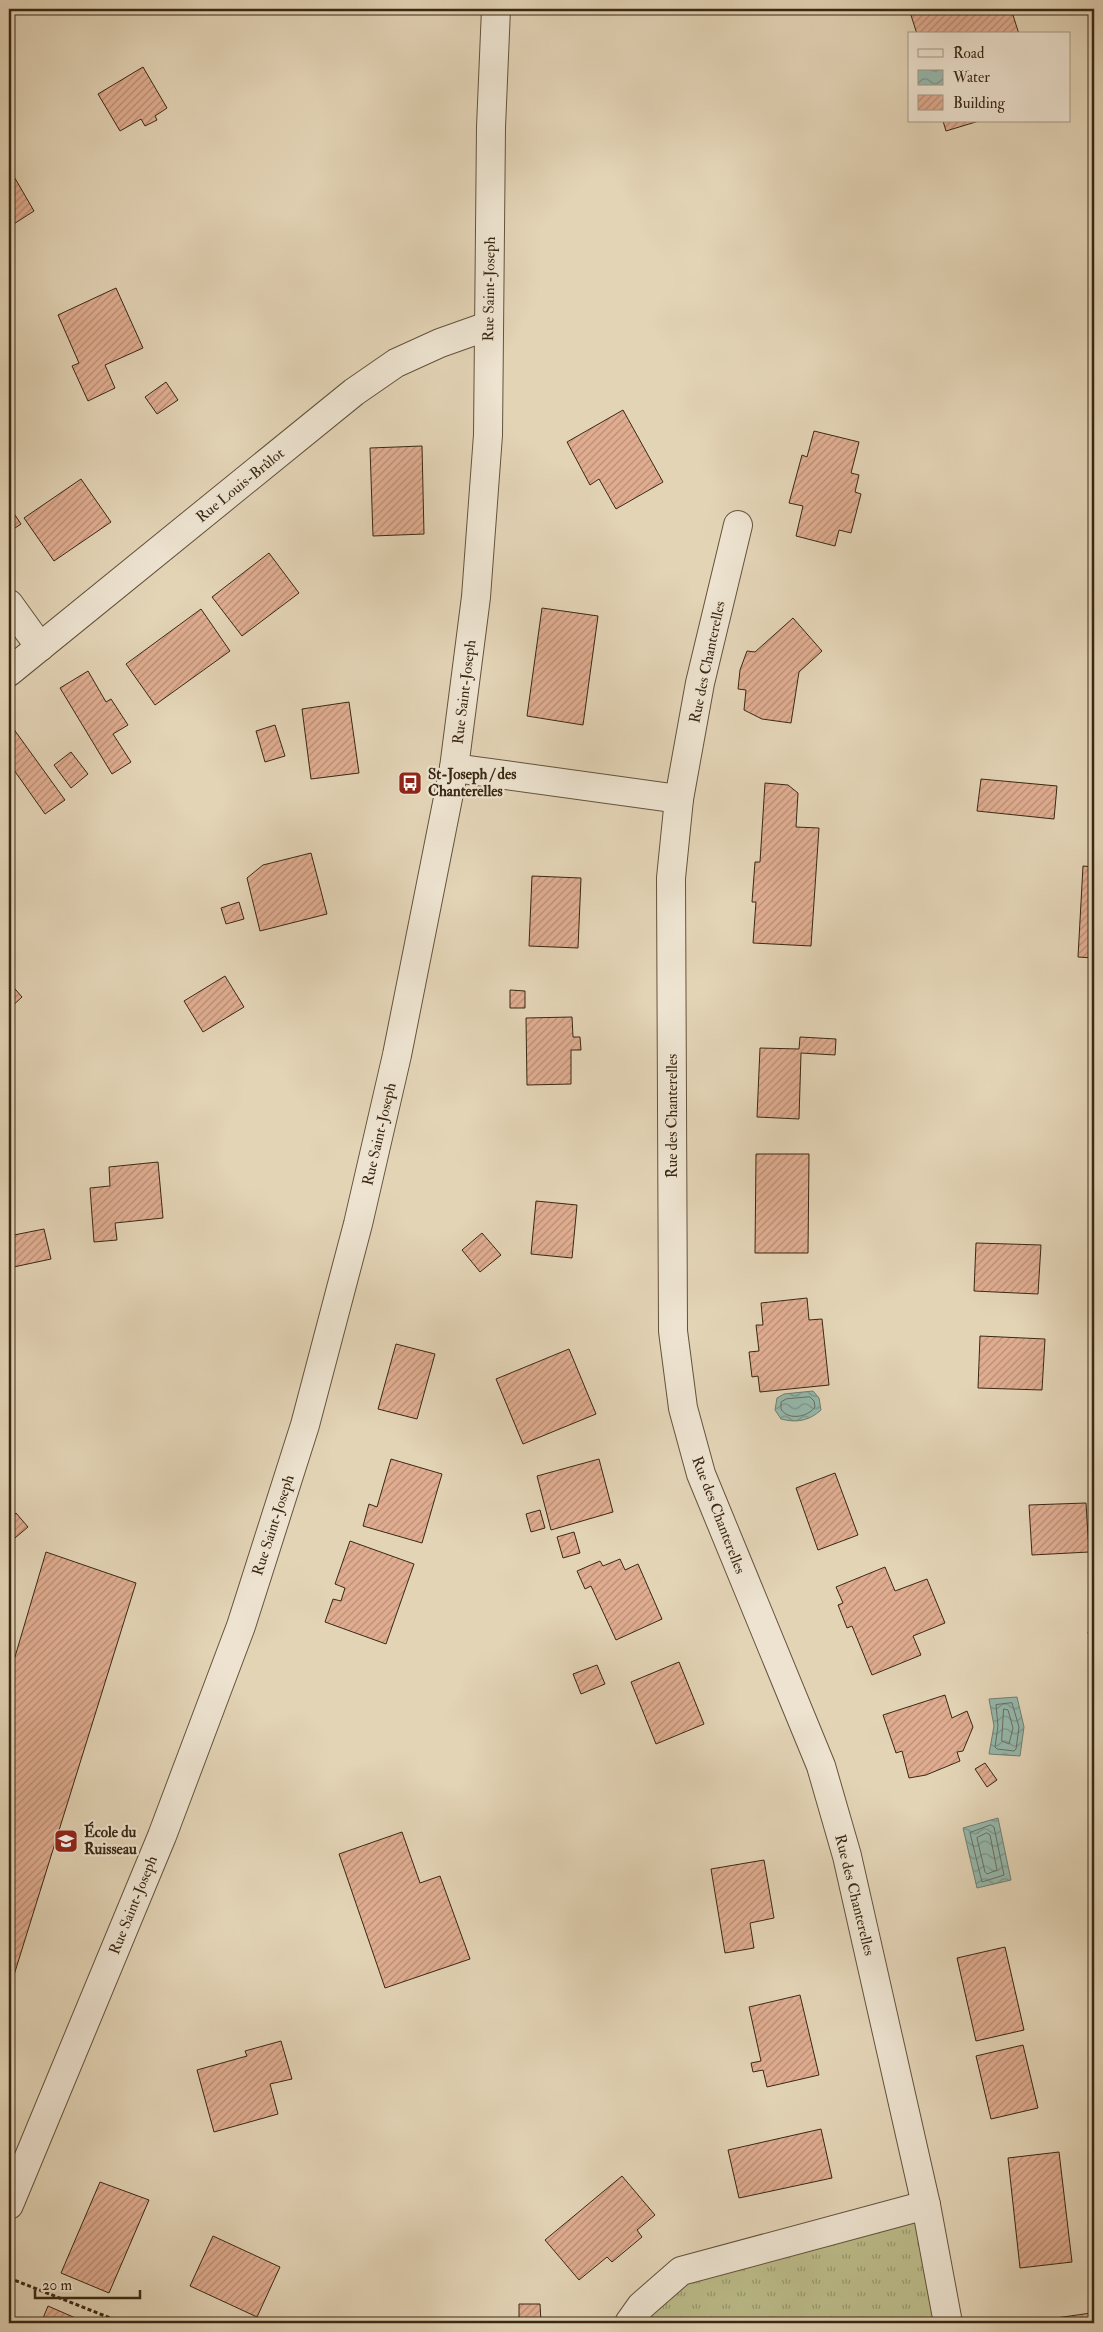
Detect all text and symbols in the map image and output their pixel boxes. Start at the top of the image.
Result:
legend [908,32,1070,122]
text: Road [953,44,985,63]
text: Water [952,68,990,87]
text: Building [953,94,1005,113]
street label: Rue Saint-Joseph [479,236,501,342]
street label: Rue Louis-Brûlot [192,444,288,527]
street label: Rue des Chanterelles [685,599,730,725]
street label: Rue Saint-Joseph [449,639,481,745]
place label: St-Joseph / des Chanterelles [428,765,516,801]
bus stop icon: St-Joseph / des Chanterelles [397,770,423,796]
street label: Rue des Chanterelles [663,1054,682,1178]
street label: Rue Saint-Joseph [358,1081,402,1188]
street label: Rue des Chanterelles [687,1454,750,1577]
street label: Rue Saint-Joseph [248,1472,300,1578]
place label: École du Ruisseau [84,1821,137,1859]
school or university icon: École du Ruisseau [53,1828,79,1854]
street label: Rue des Chanterelles [830,1832,879,1958]
street label: Rue Saint-Joseph [105,1853,163,1958]
scale bar [35,2267,140,2299]
text: 20 m [42,2276,72,2295]

